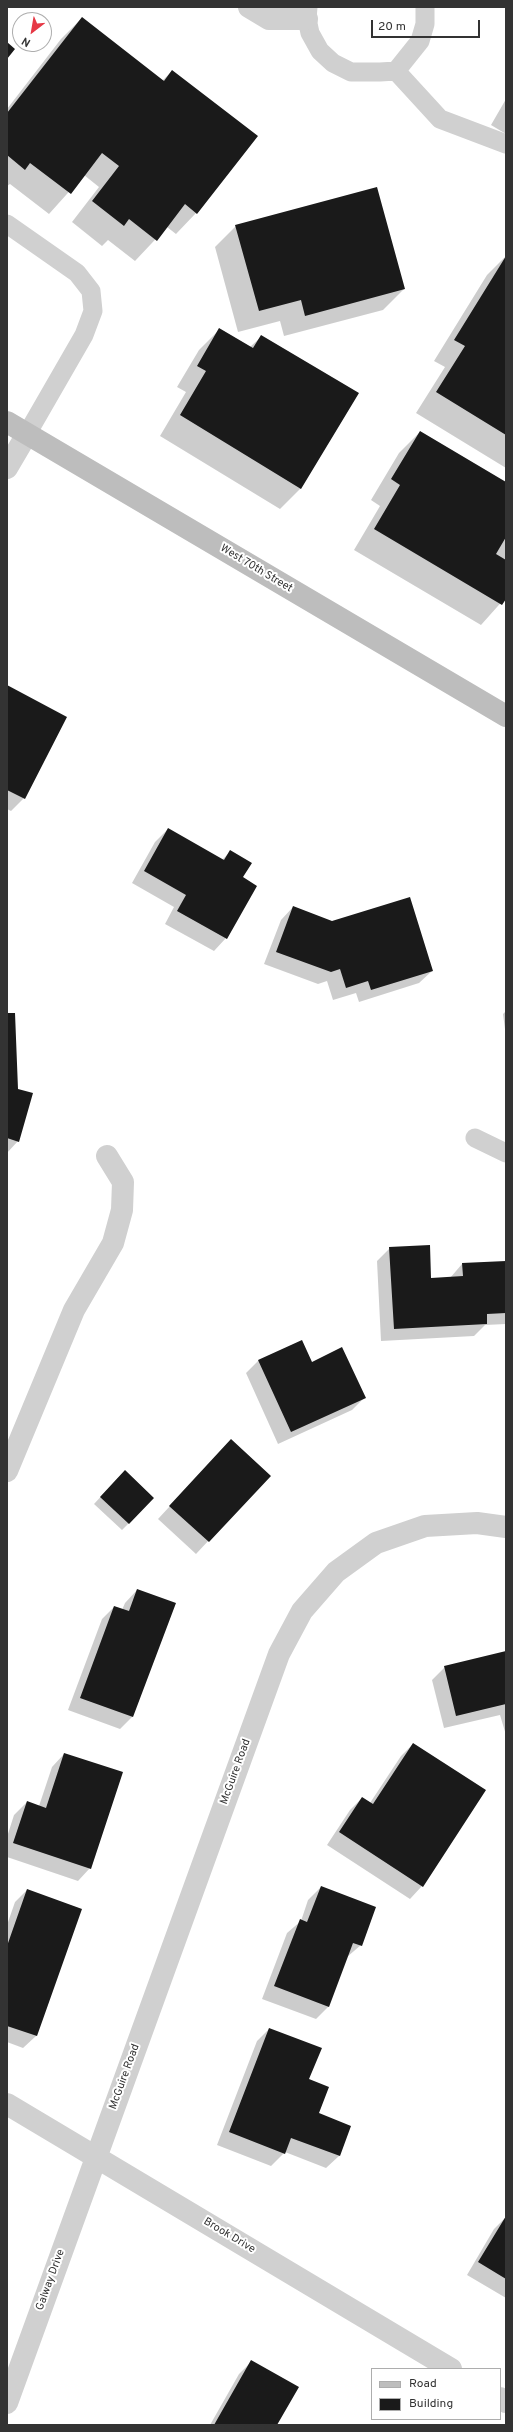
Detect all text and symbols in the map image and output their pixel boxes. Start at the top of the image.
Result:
north arrow [12,12,52,52]
scale bar [373,12,482,38]
text: 20 m [378,19,406,35]
text: N [19,33,33,49]
street label: West 70th Street [217,542,295,596]
street label: McGuire Road [218,1737,254,1807]
street label: McGuire Road [107,2042,143,2112]
street label: Brook Drive [201,2215,257,2257]
street label: Galway Drive [34,2248,68,2312]
legend [371,2368,501,2420]
text: Road [409,2376,437,2392]
text: Building [409,2396,453,2412]

